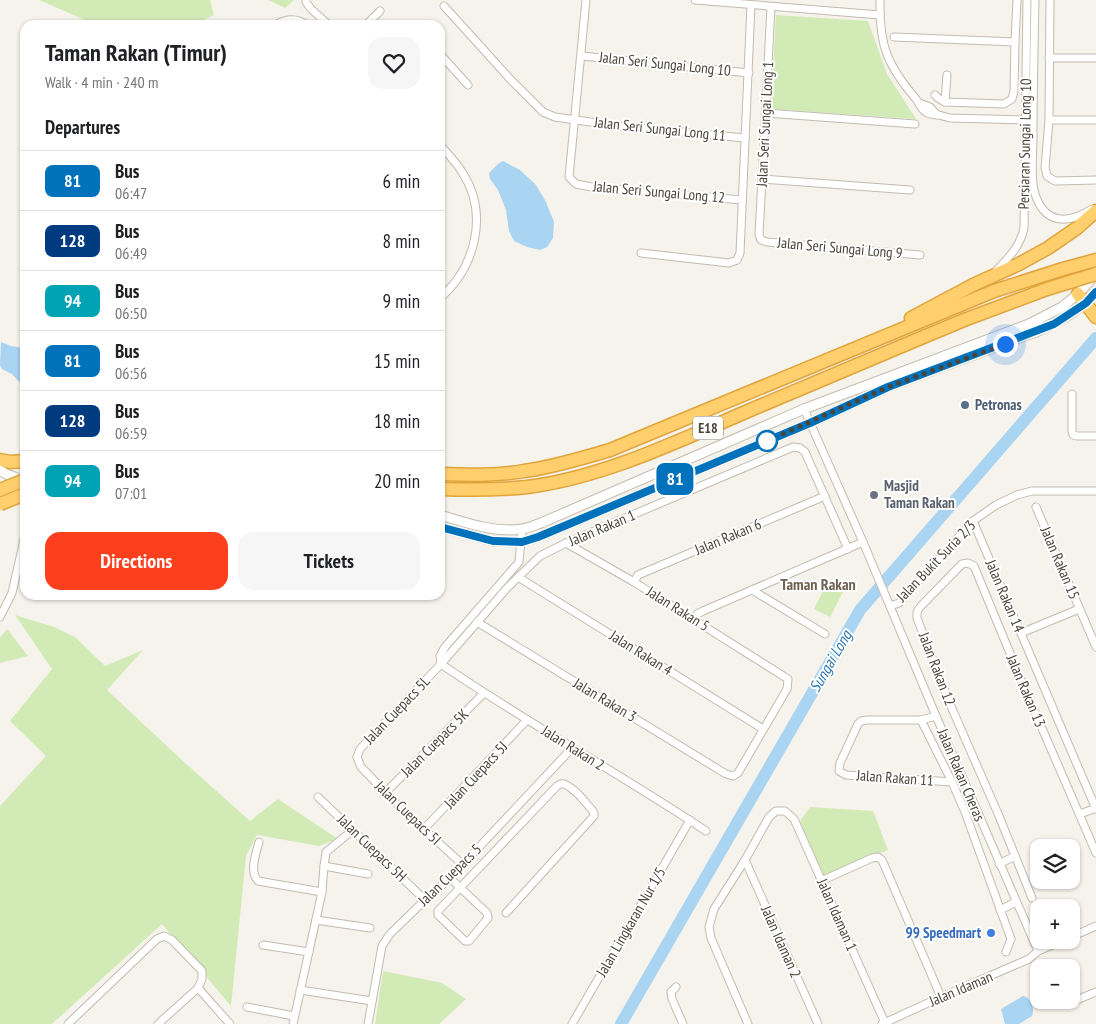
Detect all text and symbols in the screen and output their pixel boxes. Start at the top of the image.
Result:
text: Taman Rakan (Timur) [45,37,227,68]
button: heart [368,37,420,89]
street label: Jalan Seri Sungai Long 10 [597,47,732,80]
street label: Jalan Seri Sungai Long 1 [752,61,777,188]
text: Walk · 4 min · 240 m [45,72,158,92]
street label: Persiaran Sungai Long 10 [1014,78,1035,210]
street label: Jalan Seri Sungai Long 11 [592,112,727,145]
text: Departures [45,115,120,139]
text: Bus [115,159,139,183]
text: 81 [64,169,81,192]
text: 6 min [383,169,420,193]
street label: Jalan Seri Sungai Long 12 [591,176,726,207]
text: 06:47 [115,183,147,203]
text: Bus [115,219,139,243]
text: 128 [60,229,85,252]
text: 8 min [383,229,420,253]
street label: Jalan Seri Sungai Long 9 [776,232,903,262]
text: 06:49 [115,243,147,263]
text: Bus [115,279,139,303]
text: 94 [64,289,81,312]
text: 9 min [383,289,420,313]
text: 06:50 [115,303,147,323]
your location [993,332,1018,357]
text: Bus [115,339,139,363]
text: 81 [64,349,81,372]
text: 15 min [374,349,420,373]
text: 06:56 [115,363,147,383]
place label: Petronas [975,395,1022,414]
text: Bus [115,399,139,423]
marker: Petronas [959,399,971,411]
text: 128 [60,409,85,432]
text: 18 min [374,409,420,433]
road number: E18 [693,416,723,439]
text: 06:59 [115,423,147,443]
unlabelled marker [756,430,778,452]
text: Bus [115,459,139,483]
line badge: 81 [652,463,698,495]
text: 81 [666,467,684,490]
text: 94 [64,469,81,492]
text: 20 min [374,469,420,493]
place label: Masjid Taman Rakan [884,476,955,512]
text: 07:01 [115,483,147,503]
marker: Masjid Taman Rakan [868,489,880,501]
street label: Jalan Rakan 1 [565,505,638,550]
street label: Jalan Rakan 6 [691,514,764,559]
street label: Jalan Bukit Suria 2/3 [891,516,979,606]
street label: Jalan Rakan 15 [1036,523,1084,602]
button: Directions [45,532,228,590]
button: Tickets [238,532,420,590]
street label: Jalan Rakan 14 [981,556,1029,635]
district label: Taman Rakan [780,574,856,594]
street label: Jalan Rakan 5 [643,581,713,635]
street label: Jalan Rakan 4 [606,625,676,679]
water label: Sungai Long [804,626,856,695]
street label: Jalan Rakan 12 [914,628,960,708]
street label: Jalan Rakan 13 [1002,651,1050,730]
street label: Jalan Cuepacs 5L [359,671,434,748]
street label: Jalan Rakan 3 [569,673,640,726]
street label: Jalan Cuepacs 5K [396,704,473,781]
street label: Jalan Rakan 2 [538,720,608,774]
street label: Jalan Rakan Cheras [933,725,989,824]
street label: Jalan Cuepacs 5J [439,737,511,813]
street label: Jalan Rakan 11 [855,765,934,790]
street label: Jalan Cuepacs 5I [371,776,445,849]
street label: Jalan Cuepacs 5H [333,809,411,885]
map controls [1030,839,1080,1009]
button: layers [1030,839,1080,889]
street label: Jalan Cuepacs 5 [413,840,485,910]
street label: Jalan Lingkaran Nur 1/5 [591,864,670,981]
street label: Jalan Idaman 1 [813,875,862,954]
button: + [1030,899,1080,949]
street label: Jalan Idaman 2 [757,902,806,981]
place label: 99 Speedmart [906,923,982,942]
marker: 99 Speedmart [985,927,997,939]
button: − [1030,959,1080,1009]
street label: Jalan Idaman [925,967,995,1011]

